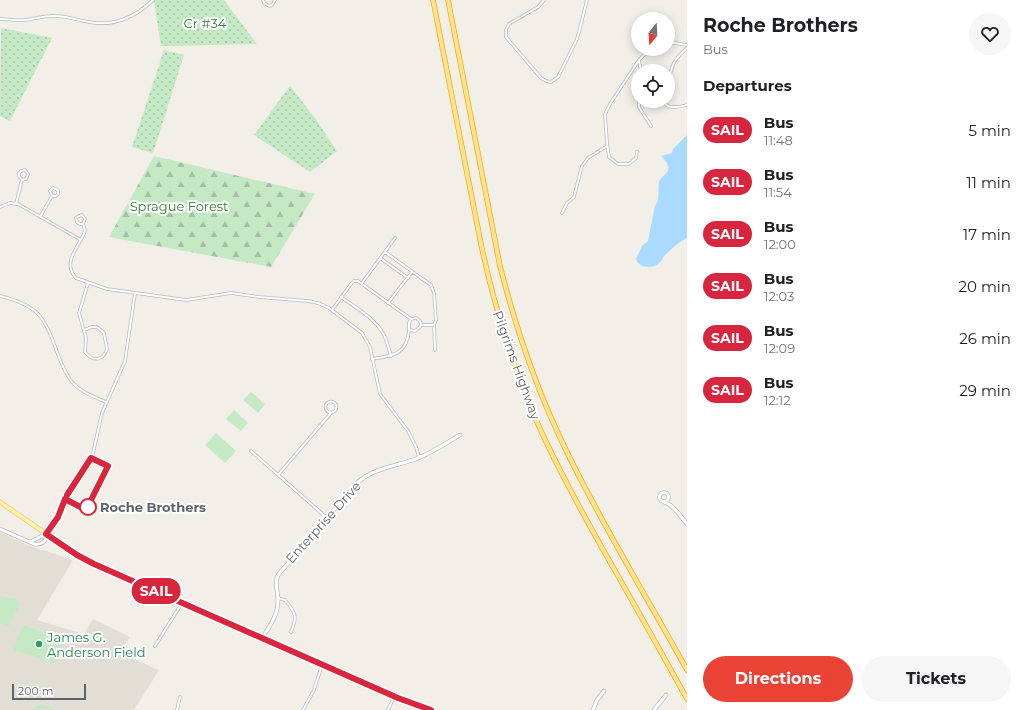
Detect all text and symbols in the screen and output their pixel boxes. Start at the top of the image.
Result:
north arrow [631,12,675,56]
map controls [631,12,675,108]
button: heart [969,13,1011,55]
text: Roche Brothers [703,14,858,37]
park label: Cr #34 [184,15,227,31]
text: Bus [703,41,728,57]
button: locate [631,64,675,108]
text: Departures [703,76,792,95]
text: Bus [764,113,793,132]
text: SAIL [711,121,744,139]
text: 5 min [968,121,1011,140]
text: 11:48 [764,132,793,148]
text: Bus [764,165,793,184]
text: SAIL [711,173,744,191]
text: 11 min [966,173,1011,192]
text: 11:54 [764,184,792,200]
park label: Sprague Forest [130,198,228,214]
text: Bus [764,217,793,236]
text: SAIL [711,225,744,243]
text: 17 min [963,225,1011,244]
text: 12:00 [764,236,796,252]
text: Bus [764,269,793,288]
text: SAIL [711,277,744,295]
text: 20 min [959,277,1011,296]
text: 12:03 [764,288,794,304]
street label: Pilgrims Highway [490,308,544,422]
text: Bus [764,321,793,340]
text: SAIL [711,329,744,347]
text: 26 min [959,329,1011,348]
text: 12:09 [764,340,795,356]
text: Bus [764,373,793,392]
text: SAIL [711,381,744,399]
text: 29 min [959,381,1011,400]
text: 12:12 [764,392,791,408]
street label: Enterprise Drive [282,478,364,566]
marker: Roche Brothers [79,498,97,516]
place label: Roche Brothers [100,499,206,515]
line badge: SAIL [128,578,184,604]
text: SAIL [140,582,172,600]
place label: James G. Anderson Field [46,629,146,660]
marker: James G. Anderson Field [34,639,44,649]
button: Directions [703,656,853,702]
button: Tickets [861,656,1011,702]
scale bar [12,682,86,701]
text: 200 m [18,684,53,698]

